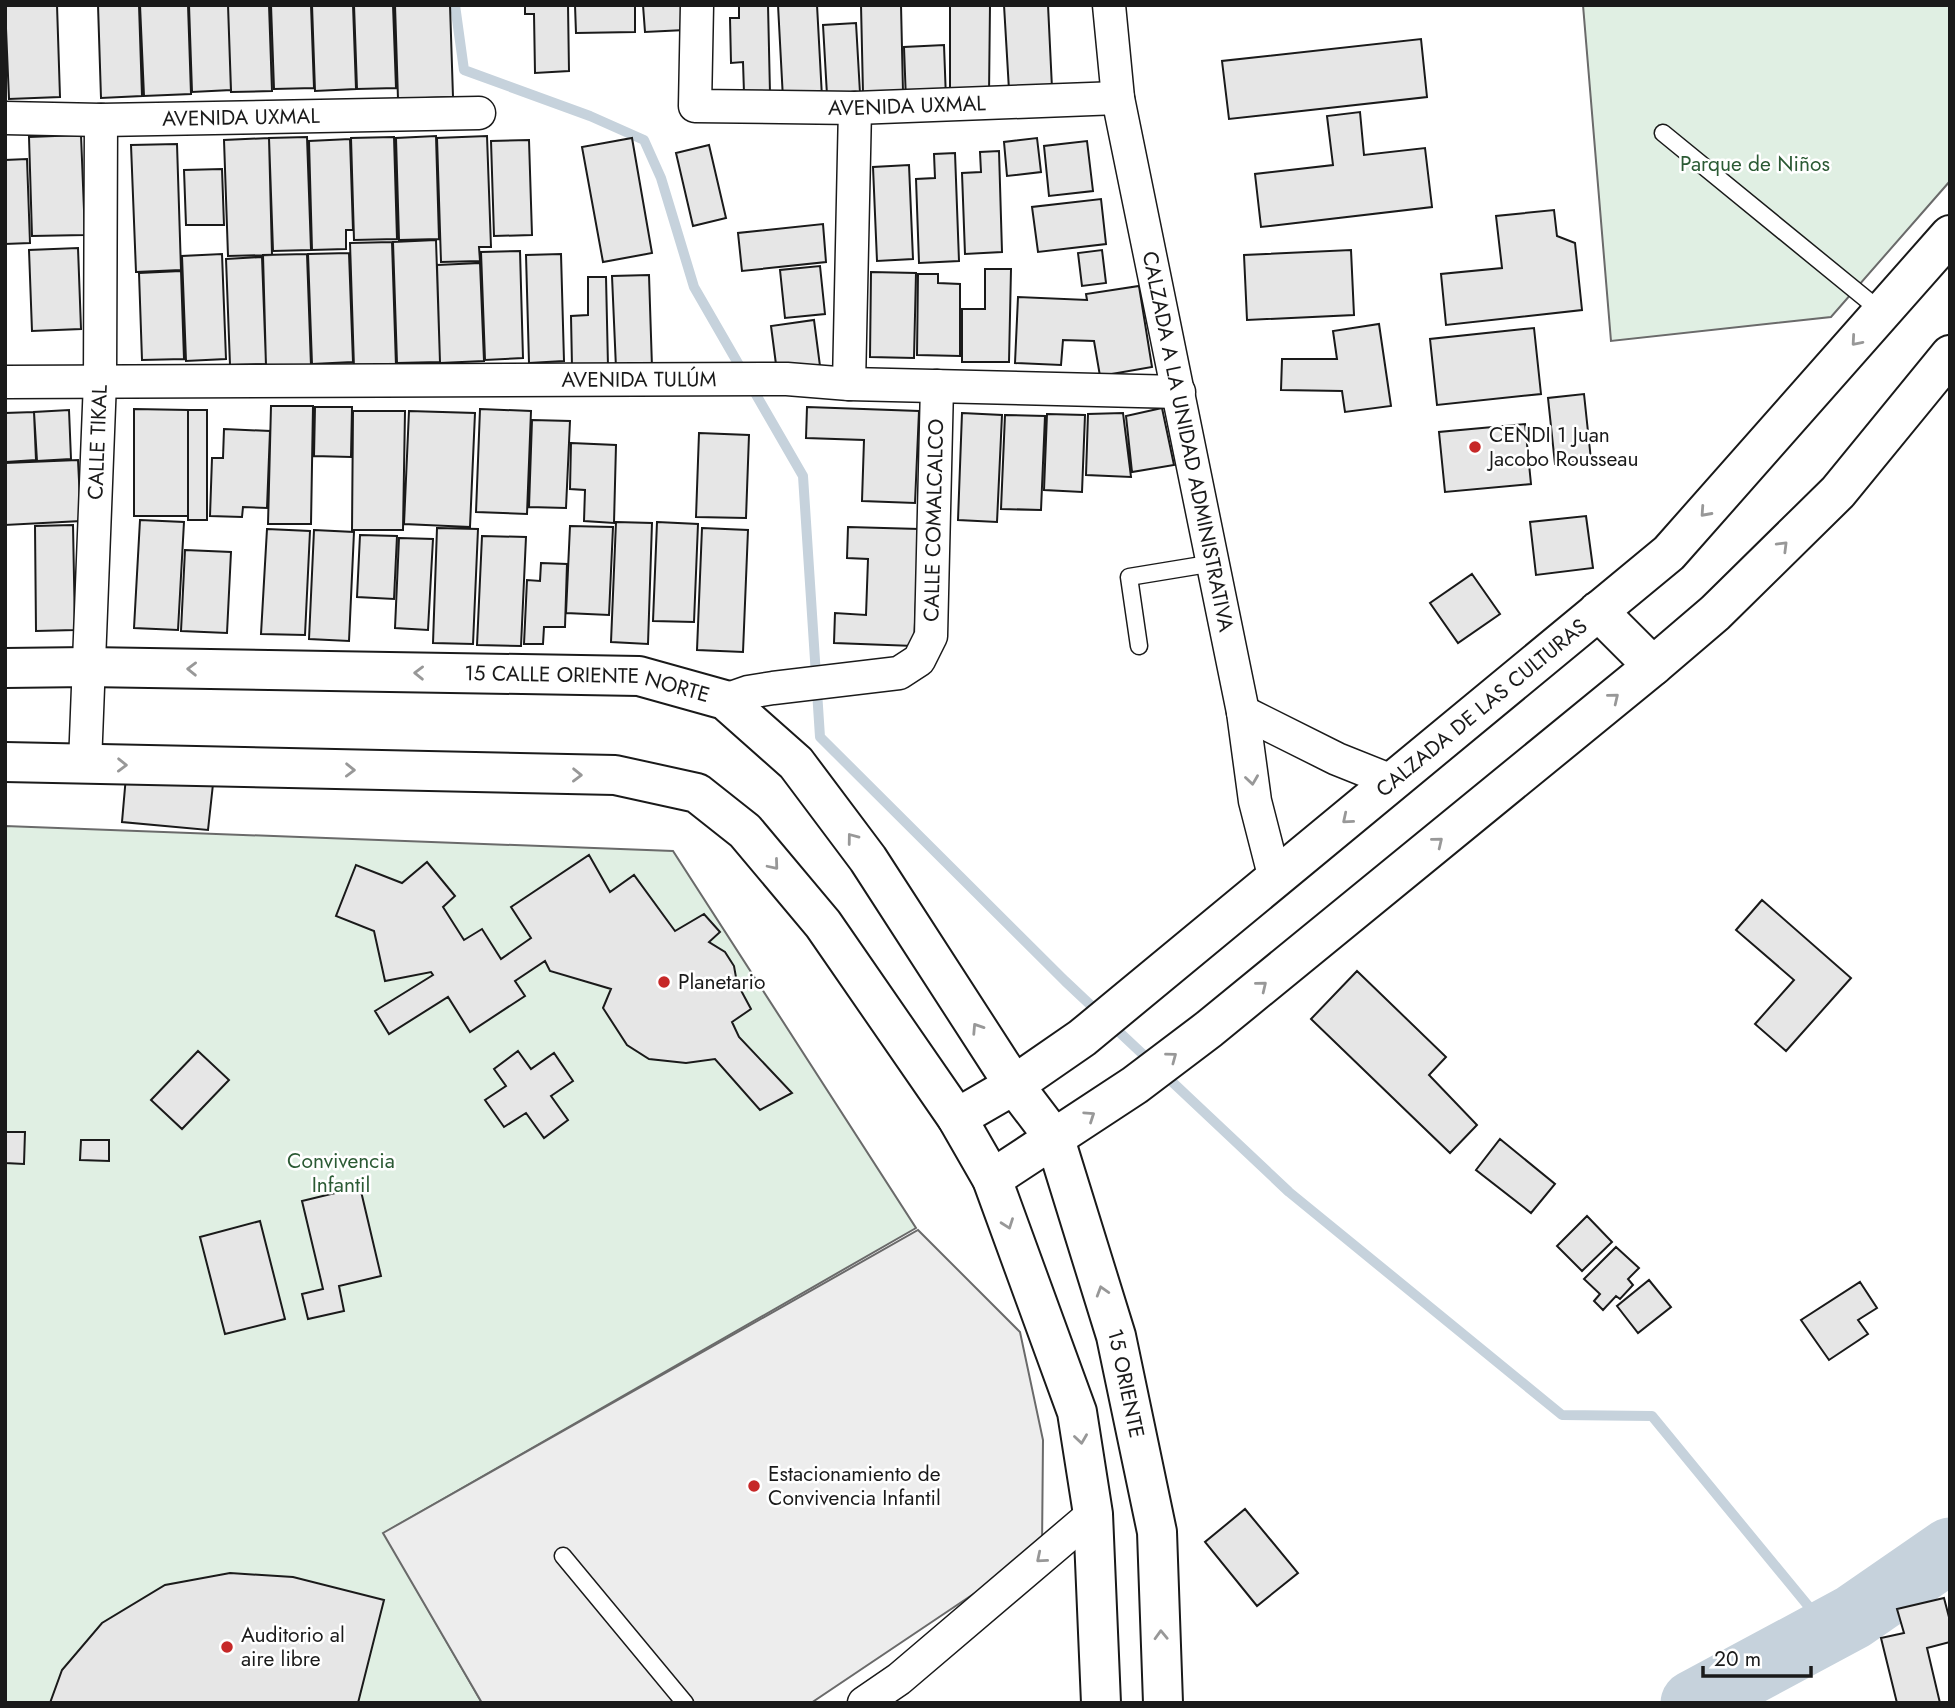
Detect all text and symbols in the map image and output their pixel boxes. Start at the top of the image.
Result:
street label: AVENIDA UXMAL [828,88,987,123]
street label: AVENIDA UXMAL [162,101,321,134]
park label: Parque de Niños [1680,149,1830,179]
street label: CALZADA A LA UNIDAD ADMINISTRATIVA [1135,249,1241,635]
one-way arrow [1852,333,1864,346]
street label: AVENIDA TULÚM [561,364,717,395]
street label: CALLE TIKAL [80,384,115,500]
street label: CALLE COMALCALCO [916,418,951,622]
place label: CENDI 1 Juan Jacobo Rousseau [1486,420,1639,474]
marker: CENDI 1 Juan Jacobo Rousseau [1467,439,1483,455]
one-way arrow [1701,504,1714,517]
one-way arrow [1775,542,1787,554]
street label: CALZADA DE LAS CULTURAS [1370,611,1594,804]
street label: 15 CALLE ORIENTE NORTE [464,658,713,710]
one-way arrow [186,661,197,677]
one-way arrow [413,665,424,681]
one-way arrow [1606,694,1619,706]
one-way arrow [117,757,128,772]
one-way arrow [345,762,356,777]
one-way arrow [572,767,583,782]
one-way arrow [1245,774,1260,785]
one-way arrow [1342,811,1355,823]
one-way arrow [847,833,860,845]
one-way arrow [1430,838,1443,850]
one-way arrow [766,857,778,870]
place label: Planetario [678,967,766,997]
marker: Planetario [656,974,672,990]
one-way arrow [1254,982,1267,994]
one-way arrow [972,1022,985,1035]
one-way arrow [1165,1053,1177,1066]
one-way arrow [1082,1111,1095,1124]
park label: Convivencia Infantil [287,1146,395,1200]
one-way arrow [1000,1217,1014,1229]
one-way arrow [1095,1285,1110,1297]
street label: 15 ORIENTE [1100,1325,1152,1441]
one-way arrow [1074,1433,1089,1444]
place label: Estacionamiento de Convivencia Infantil [768,1459,941,1513]
marker: Estacionamiento de Convivencia Infantil [746,1478,762,1494]
one-way arrow [1036,1550,1049,1562]
place label: Auditorio al aire libre [241,1620,345,1674]
one-way arrow [1153,1629,1168,1640]
scale bar [1703,1634,1812,1678]
marker: Auditorio al aire libre [219,1639,235,1655]
text: 20 m [1714,1644,1761,1674]

